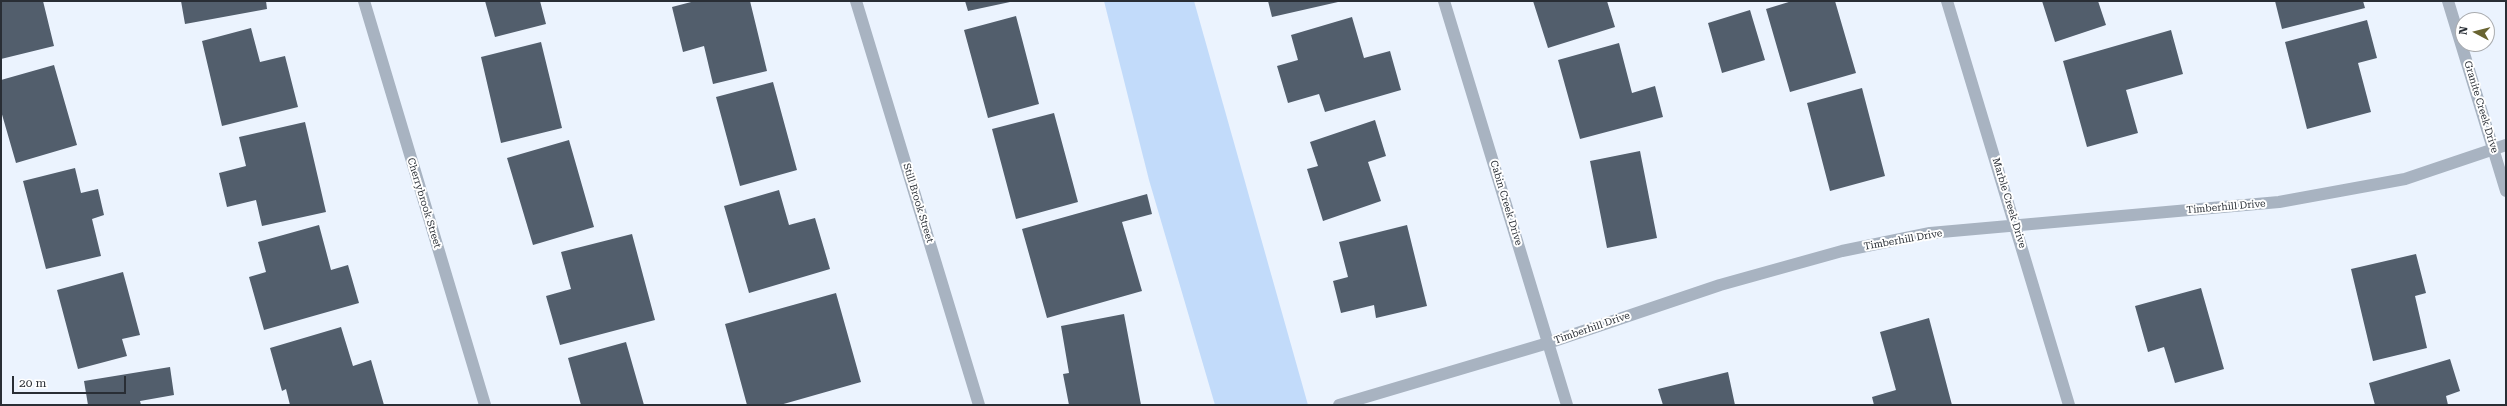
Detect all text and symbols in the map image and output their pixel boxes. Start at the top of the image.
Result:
north arrow [2455,12,2495,52]
text: N [2457,26,2471,36]
street label: Granite Creek Drive [2461,59,2501,155]
street label: Cherrybrook Street [405,156,443,250]
street label: Marble Creek Drive [1990,156,2028,250]
street label: Cabin Creek Drive [1487,159,1525,247]
street label: Still Brook Street [900,162,936,244]
street label: Timberhill Drive [2186,198,2266,216]
street label: Timberhill Drive [1863,227,1943,253]
street label: Timberhill Drive [1553,309,1631,347]
scale bar [14,368,128,394]
text: 20 m [19,376,46,390]

